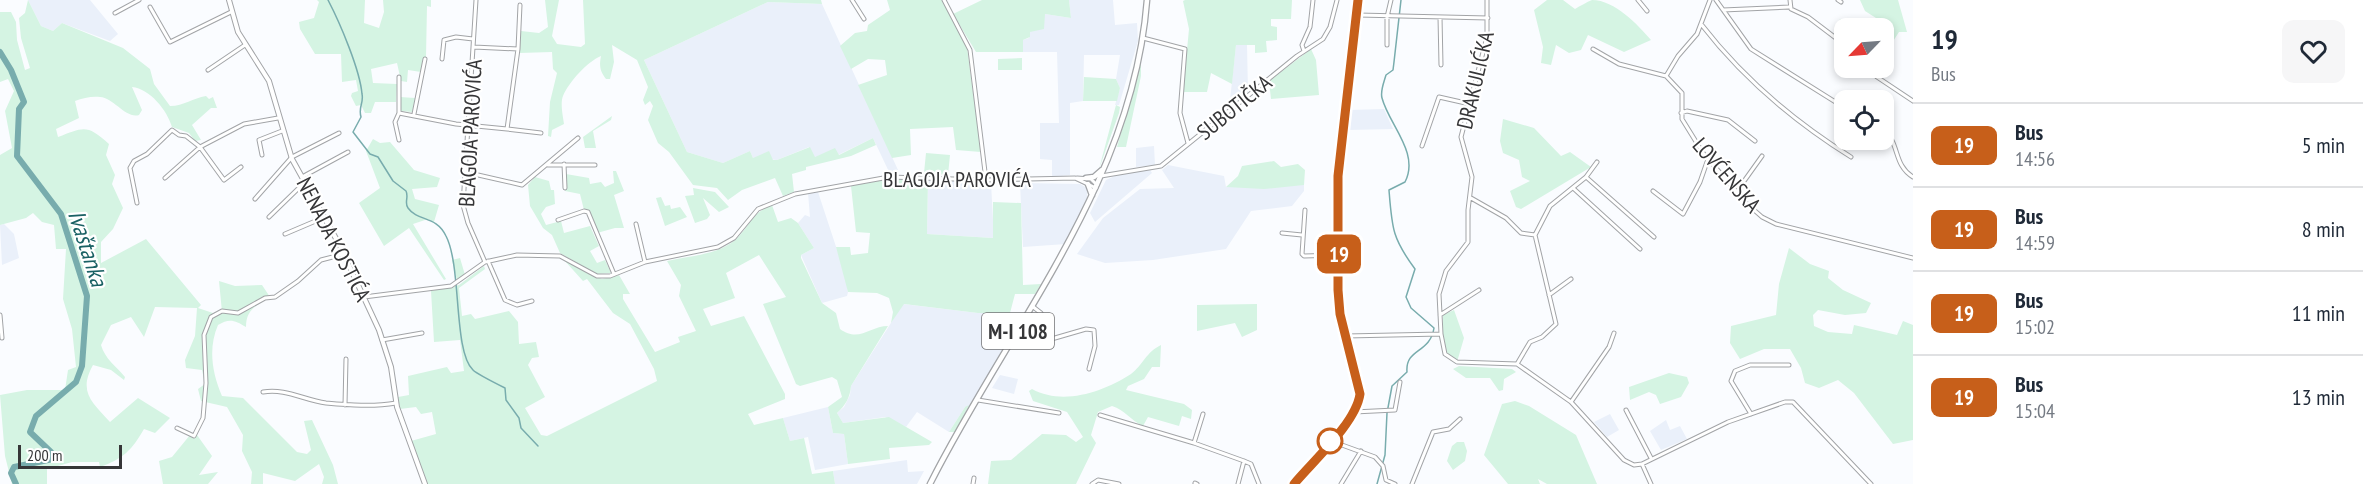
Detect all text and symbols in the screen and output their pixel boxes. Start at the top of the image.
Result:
north arrow [1834,18,1894,78]
map controls [1834,18,1894,150]
text: 19 [1931,20,1958,57]
button: heart [2282,20,2345,83]
street label: DRAKULIĆKA [1450,28,1500,132]
street label: BLAGOJA PAROVIĆA [452,58,488,208]
text: Bus [1931,61,1956,87]
street label: SUBOTIČKA [1191,68,1278,146]
button: locate [1834,90,1894,150]
text: Bus [2015,118,2043,146]
text: 5 min [2302,131,2345,159]
street label: LOVĆENSKA [1687,132,1768,219]
text: 19 [1954,132,1974,159]
text: 14:56 [2015,146,2055,172]
street label: BLAGOJA PAROVIĆA [883,165,1032,193]
street label: NENADA KOSTIĆA [291,172,378,306]
text: Bus [2015,202,2043,230]
water label: Ivaštanka [61,206,115,291]
text: 8 min [2302,215,2345,243]
text: 19 [1954,216,1974,243]
text: 14:59 [2015,230,2055,256]
line badge: 19 [1312,234,1366,274]
text: 19 [1329,241,1349,268]
text: Bus [2015,286,2043,314]
text: 11 min [2292,299,2345,327]
text: 19 [1954,300,1974,327]
road number: M-I 108 [982,313,1054,349]
text: 15:02 [2015,314,2055,340]
text: Bus [2015,370,2043,398]
text: 13 min [2292,383,2345,411]
text: 19 [1954,384,1974,411]
text: 15:04 [2015,398,2055,424]
unlabelled marker [1317,428,1343,454]
scale bar [18,442,122,470]
text: 200 m [27,445,62,465]

